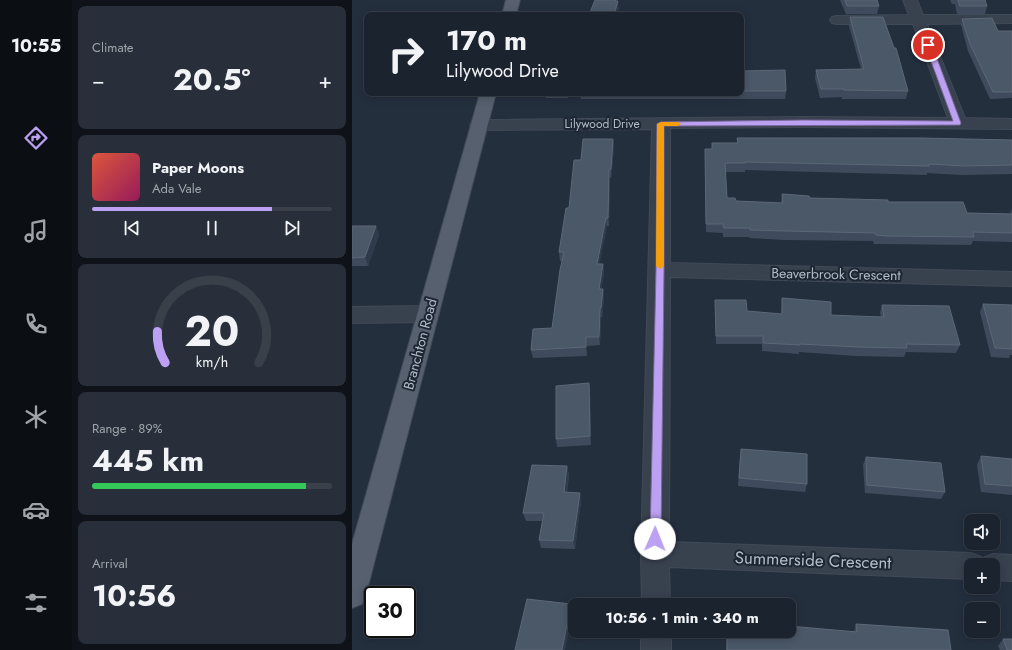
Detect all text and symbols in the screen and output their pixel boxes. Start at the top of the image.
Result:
text: 170 m [446,20,527,61]
icon: right [380,28,432,80]
pin [911,28,945,62]
text: 10:55 [11,33,61,59]
icon: arrive [917,34,939,56]
text: Climate [92,38,133,57]
text: 20.5° [173,58,250,101]
text: Lilywood Drive [446,58,559,84]
text: − [92,64,105,96]
text: + [318,64,332,96]
street label: Lilywood Drive [564,115,640,133]
icon: directions [22,124,50,152]
text: Paper Moons [152,157,244,179]
text: Ada Vale [152,179,201,198]
icon: music [22,217,50,245]
icon: previous [121,217,143,239]
icon: pause [201,217,223,239]
icon: next [281,217,303,239]
street label: Beaverbrook Crescent [771,263,902,285]
street label: Branchton Road [398,296,442,392]
text: 20 [185,301,239,362]
icon: phone [22,310,50,338]
text: km/h [196,352,228,372]
icon: climate [22,403,50,431]
text: Range · 89% [92,419,163,438]
text: 445 km [92,439,204,482]
icon: car [22,496,50,524]
map controls [964,514,1000,638]
button: sound [964,514,1000,550]
position arrow [634,518,676,560]
street label: Summerside Crescent [734,545,892,575]
text: Arrival [92,554,128,573]
button: + [964,558,1000,594]
text: 10:56 [92,574,176,617]
speed limit sign: 30 [364,586,416,638]
icon: filters [22,589,50,617]
button: − [964,602,1000,638]
text: 10:56 · 1 min · 340 m [605,607,759,629]

